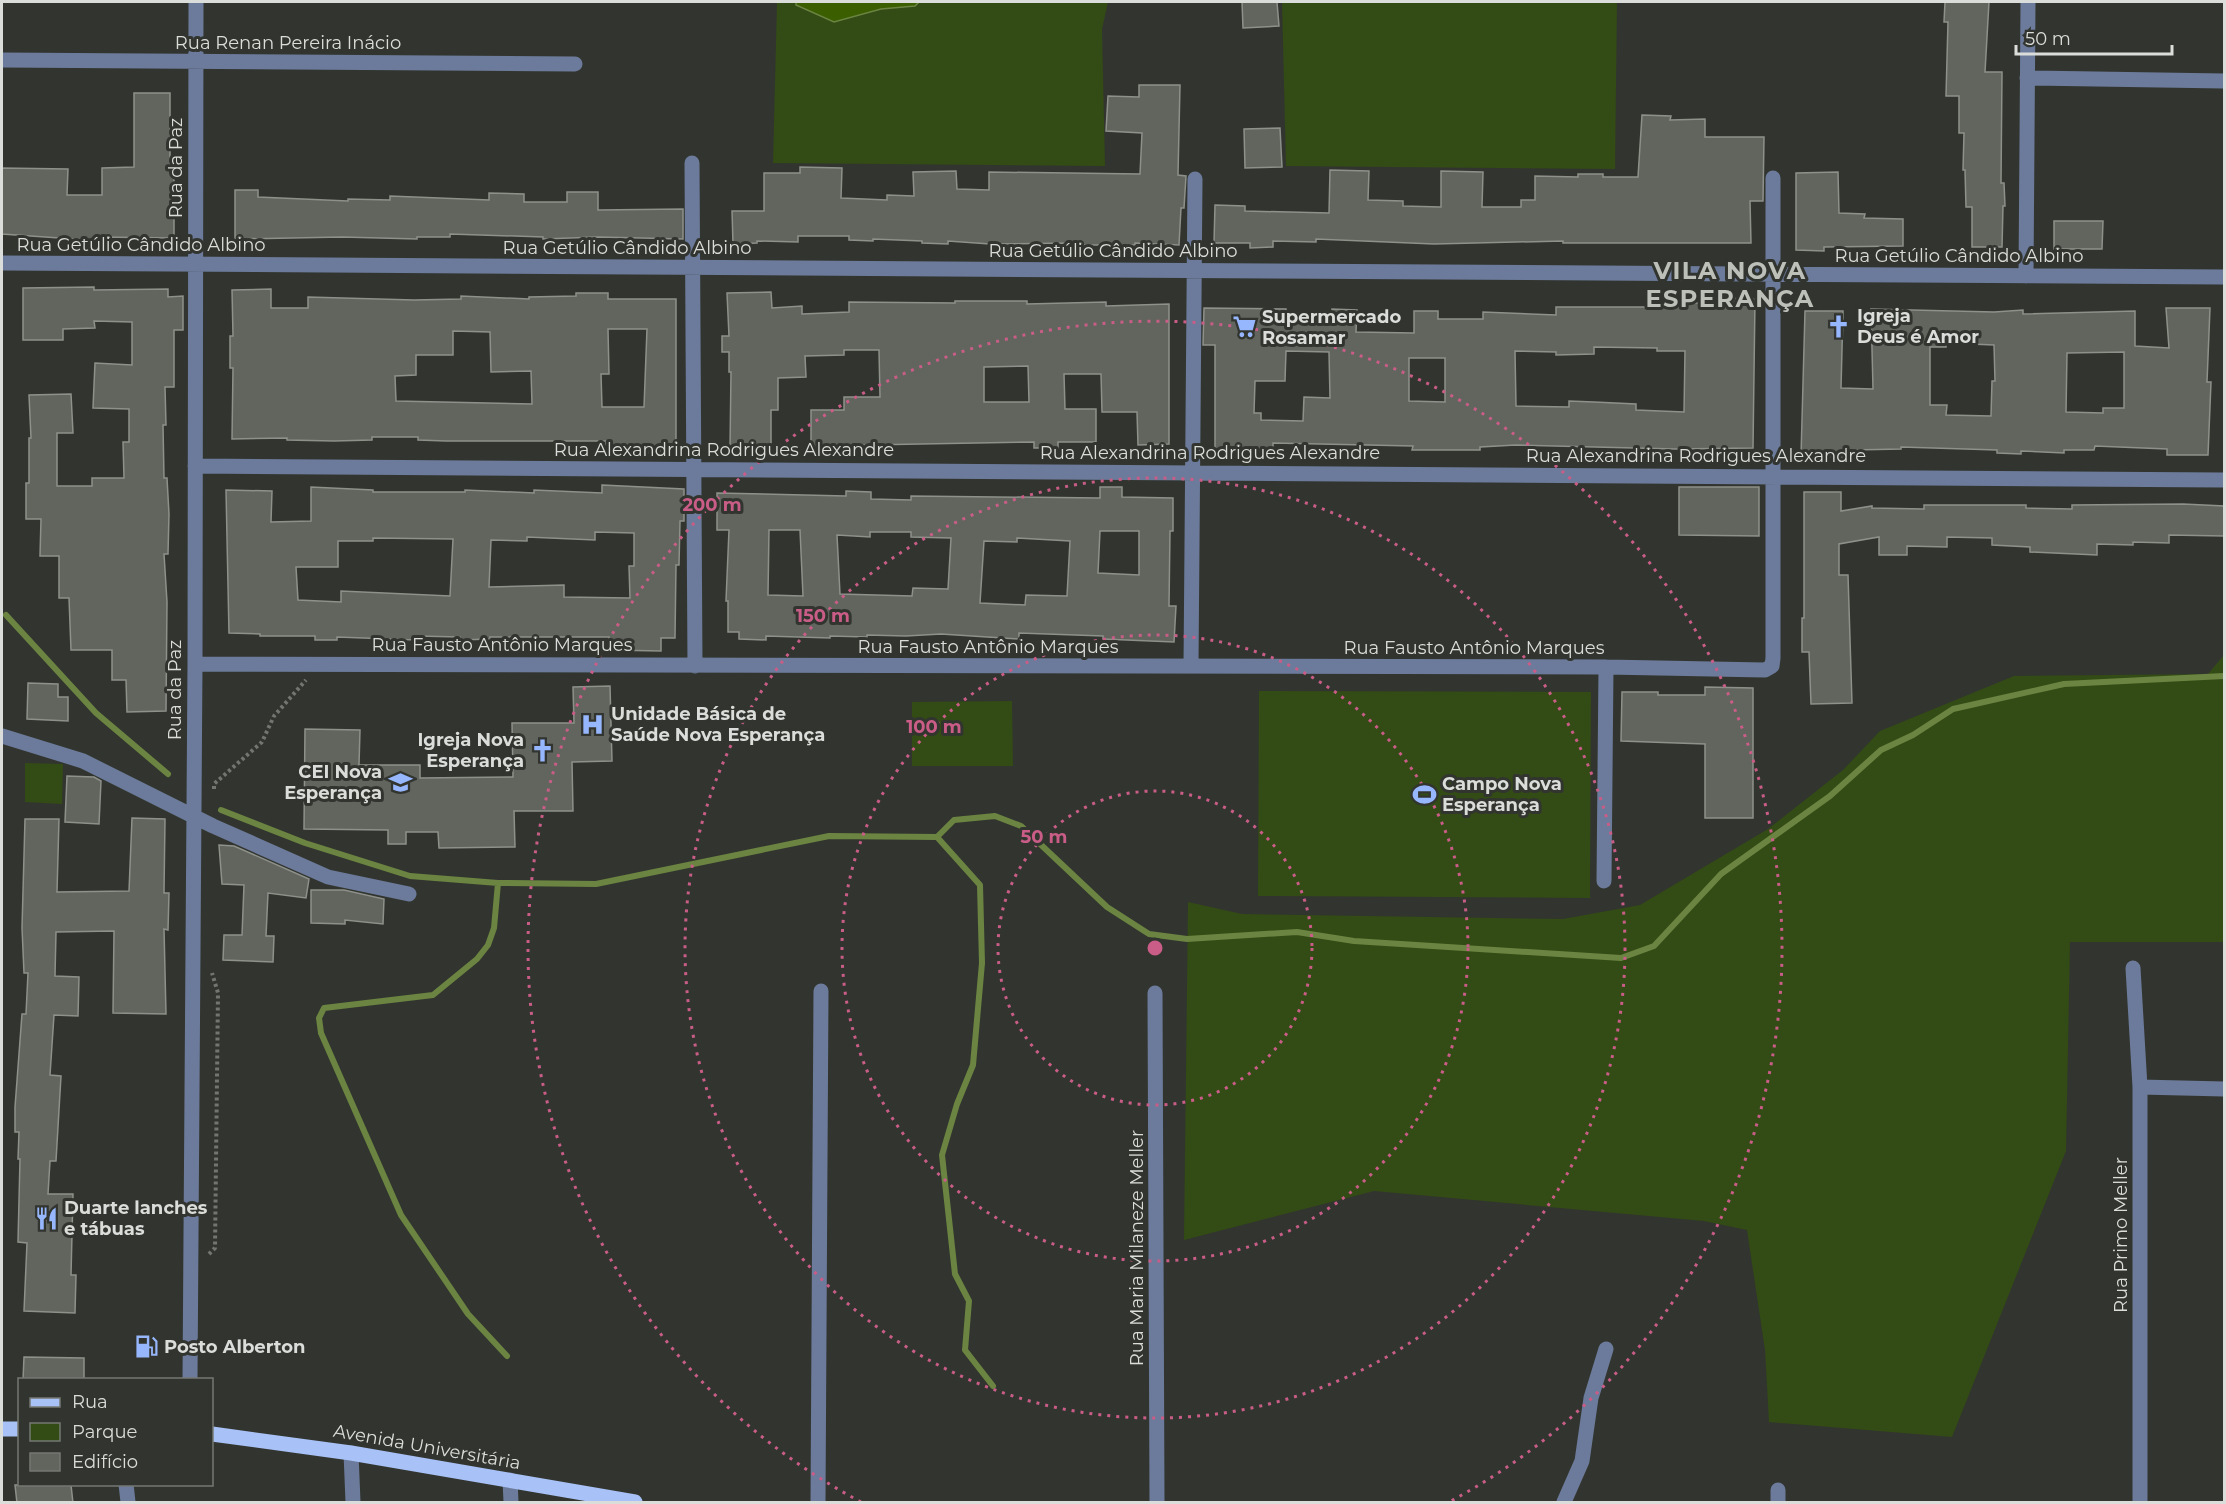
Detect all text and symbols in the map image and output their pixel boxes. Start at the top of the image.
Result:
scale bar [2016,18,2172,56]
text: 50 m [2025,28,2071,50]
street label: Rua Renan Pereira Inácio [175,32,401,54]
street label: Rua da Paz [165,118,187,218]
street label: Rua Getúlio Cândido Albino [16,234,266,256]
street label: Rua Getúlio Cândido Albino [502,237,752,259]
street label: Rua Getúlio Cândido Albino [988,240,1238,262]
street label: Rua Getúlio Cândido Albino [1834,245,2084,267]
district label: VILA NOVA ESPERANÇA [1645,256,1815,313]
place label: Igreja Deus é Amor [1857,305,1979,348]
place label: Supermercado Rosamar [1262,306,1402,349]
church icon: Igreja Deus é Amor [1826,313,1852,339]
supermarket icon: Supermercado Rosamar [1231,314,1257,340]
street label: Rua Alexandrina Rodrigues Alexandre [554,439,894,461]
street label: Rua Alexandrina Rodrigues Alexandre [1040,442,1380,464]
street label: Rua Alexandrina Rodrigues Alexandre [1526,445,1866,467]
text: 200 m [682,494,742,516]
text: 150 m [796,605,850,627]
street label: Rua Fausto Antônio Marques [371,634,633,656]
street label: Rua Fausto Antônio Marques [857,636,1119,658]
street label: Rua Fausto Antônio Marques [1343,637,1605,659]
street label: Rua da Paz [164,640,186,740]
place label: Unidade Básica de Saúde Nova Esperança [611,703,825,746]
hospital icon: Unidade Básica de Saúde Nova Esperança [580,711,606,737]
text: 100 m [906,716,962,738]
place label: Igreja Nova Esperança [417,729,524,772]
church icon: Igreja Nova Esperança [529,737,555,763]
place label: CEI Nova Esperança [284,761,382,804]
school or university icon: CEI Nova Esperança [387,769,413,795]
place label: Campo Nova Esperança [1442,773,1562,816]
sports icon: Campo Nova Esperança [1411,781,1437,807]
text: 50 m [1021,826,1067,848]
centre of rings [1145,938,1165,958]
street label: Rua Maria Milaneze Meller [1126,1130,1148,1366]
street label: Rua Primo Meller [2110,1157,2132,1313]
place label: Duarte lanches e tábuas [64,1197,208,1240]
restaurant icon: Duarte lanches e tábuas [33,1205,59,1231]
fuel station icon: Posto Alberton [133,1334,159,1360]
place label: Posto Alberton [164,1336,306,1358]
legend [18,1378,213,1486]
text: Rua [72,1391,108,1413]
street label: Avenida Universitária [332,1420,522,1474]
text: Parque [72,1421,138,1443]
text: Edifício [72,1451,138,1473]

